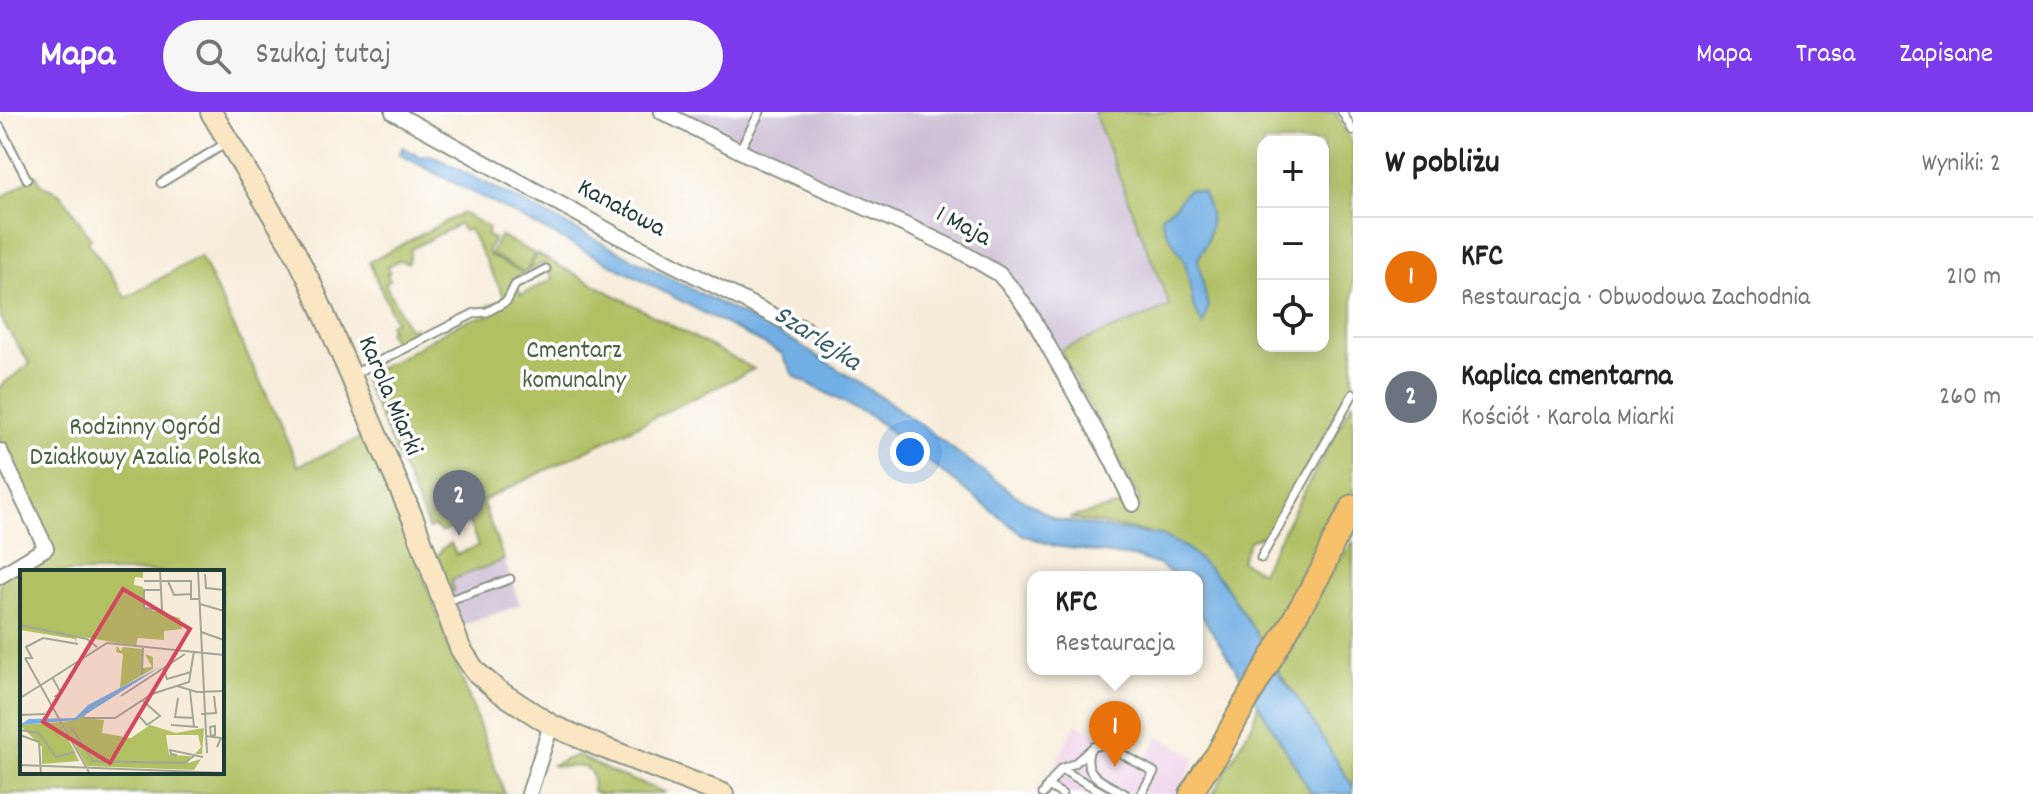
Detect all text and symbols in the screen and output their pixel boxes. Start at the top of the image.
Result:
search box [163,20,723,92]
text: Mapa [40,29,115,84]
icon: search [191,34,235,78]
text: Szukaj tutaj [255,35,391,78]
text: Mapa [1696,36,1752,76]
text: Trasa [1796,36,1855,76]
text: Zapisane [1899,36,1993,76]
map controls [1257,136,1329,352]
button: + [1257,136,1329,208]
text: W pobliżu [1385,140,1500,189]
text: Wyniki: 2 [1922,146,2001,183]
street label: Kanałowa [570,170,673,248]
street label: 1 Maja [929,197,998,257]
button: − [1257,208,1329,280]
text: KFC [1461,237,1503,280]
text: 1 [1408,259,1414,296]
text: 210 m [1946,259,2001,296]
button: locate [1257,280,1329,352]
text: Restauracja · Obwodowa Zachodnia [1461,280,1810,317]
water label: Szarlejka [764,297,869,384]
street label: Karola Miarki [347,330,431,462]
park label: Cmentarz komunalny [522,333,627,400]
text: Kaplica cmentarna [1461,357,1672,400]
text: 2 [1405,379,1417,416]
text: 260 m [1939,379,2001,416]
text: Kościół · Karola Miarki [1461,400,1674,437]
park label: Rodzinny Ogród Działkowy Azalia Polska [29,410,261,477]
your location [890,432,930,472]
pin: 2 [433,470,485,536]
inset map [20,570,224,774]
popup [1027,571,1203,675]
text: KFC [1055,583,1097,626]
text: Restauracja [1055,626,1175,663]
pin: 1 [1089,701,1141,767]

